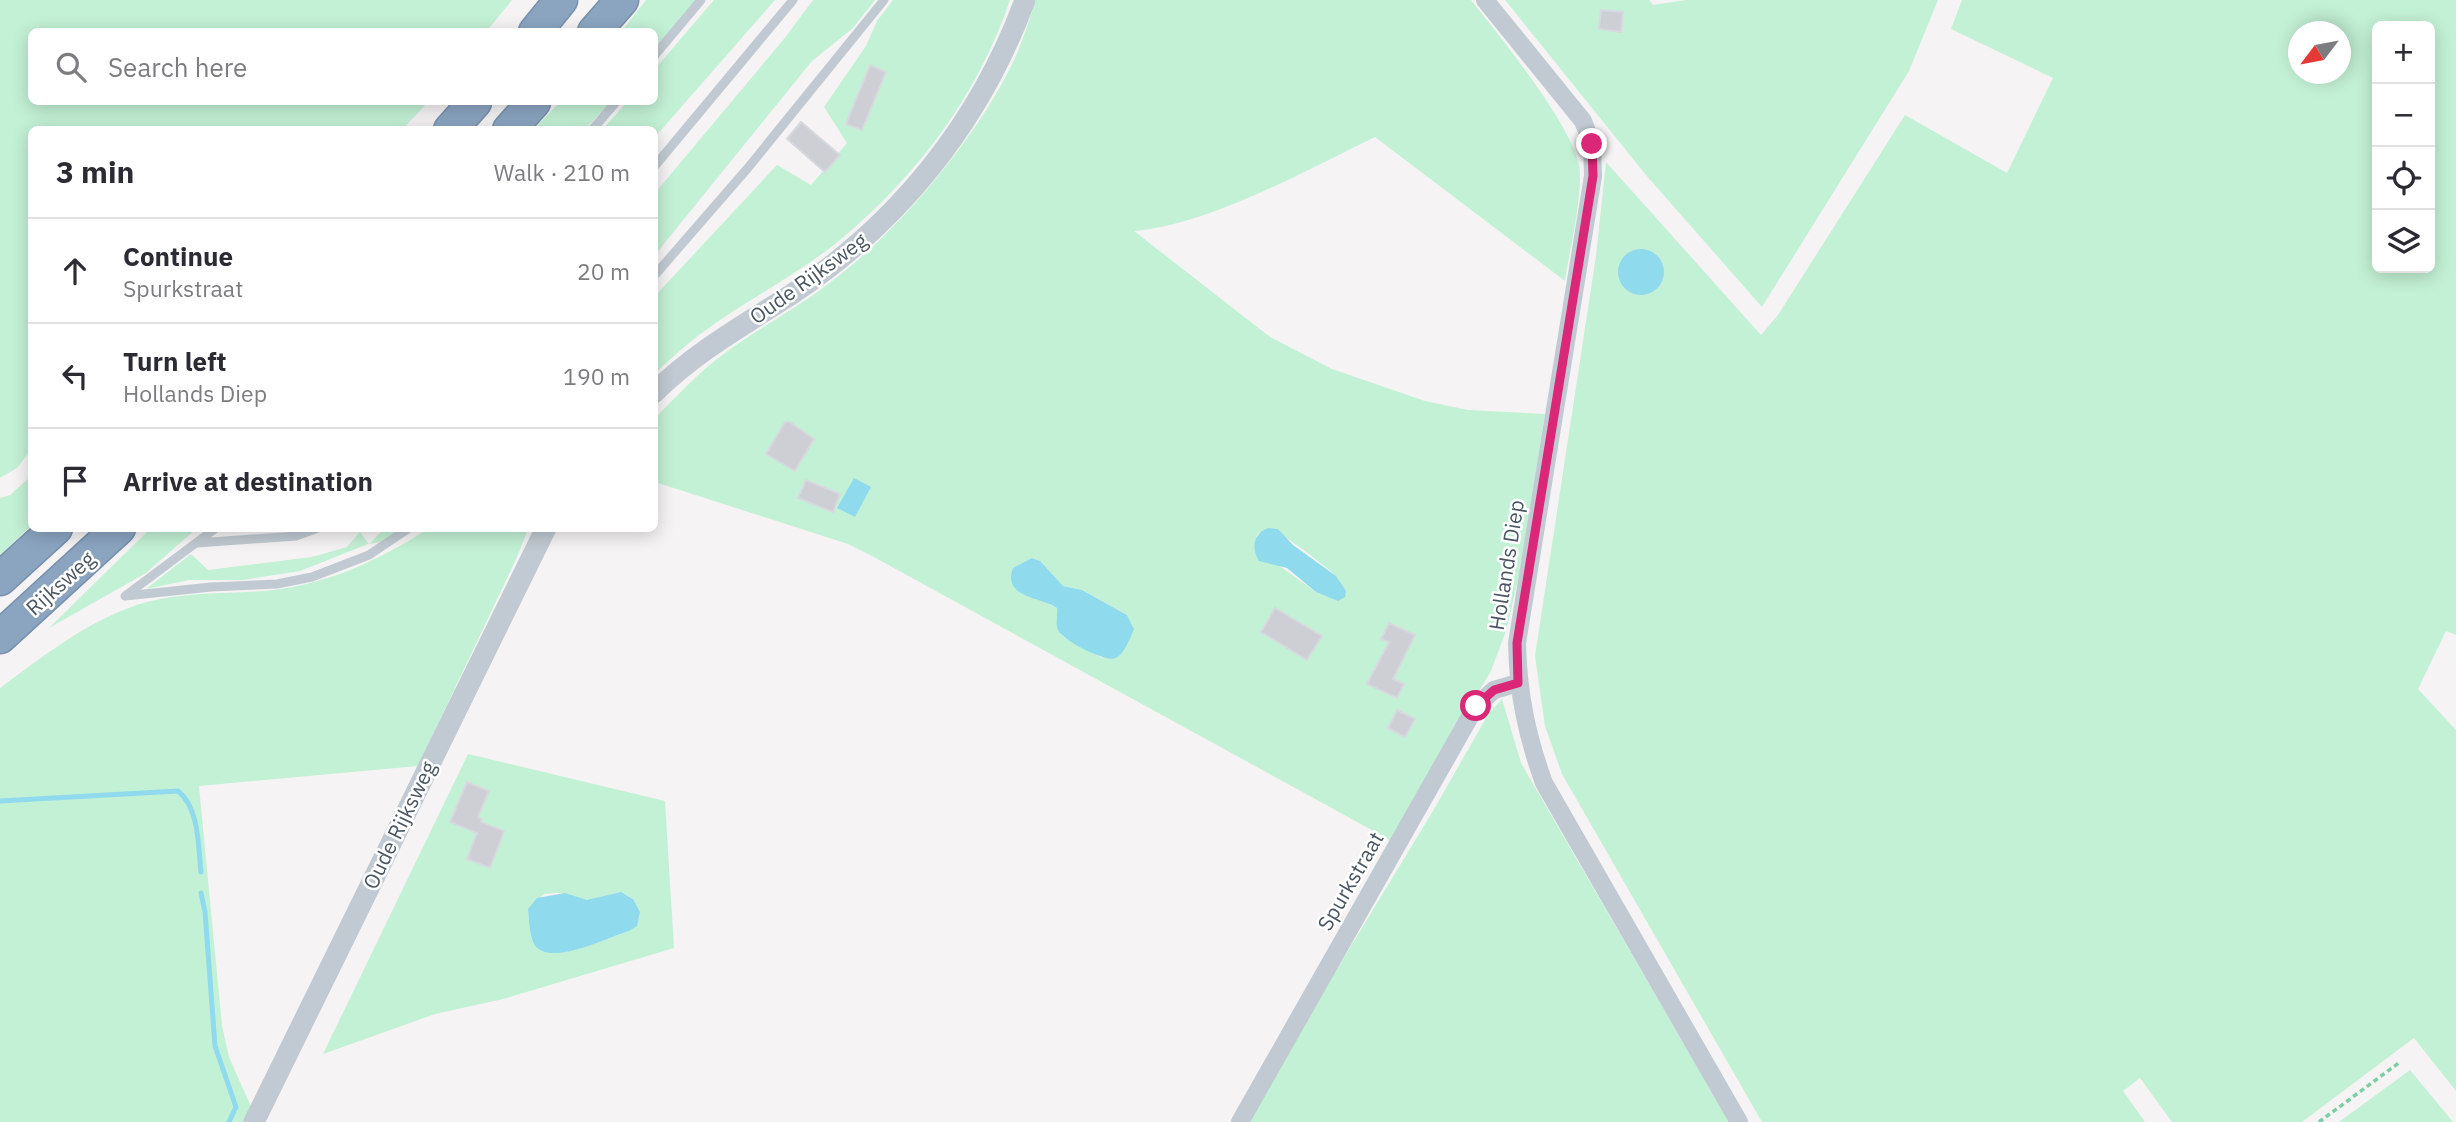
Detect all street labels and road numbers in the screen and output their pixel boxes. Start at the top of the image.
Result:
street label: Oude Rijksweg [744,226,872,330]
street label: Hollands Diep [1482,498,1530,632]
street label: Rijksweg [20,545,100,621]
street label: Oude Rijksweg [356,756,442,894]
street label: Spurkstraat [1310,826,1390,936]

